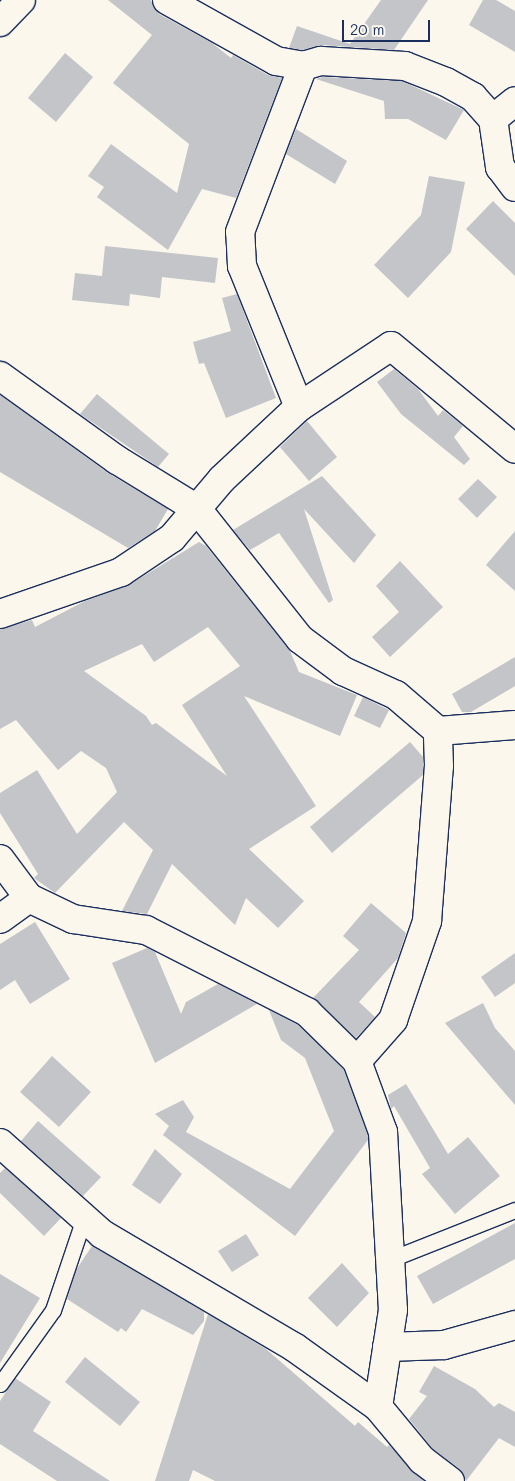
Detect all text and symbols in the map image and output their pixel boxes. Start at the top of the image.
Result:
scale bar [345,10,432,42]
text: 20 m [350,19,384,39]

